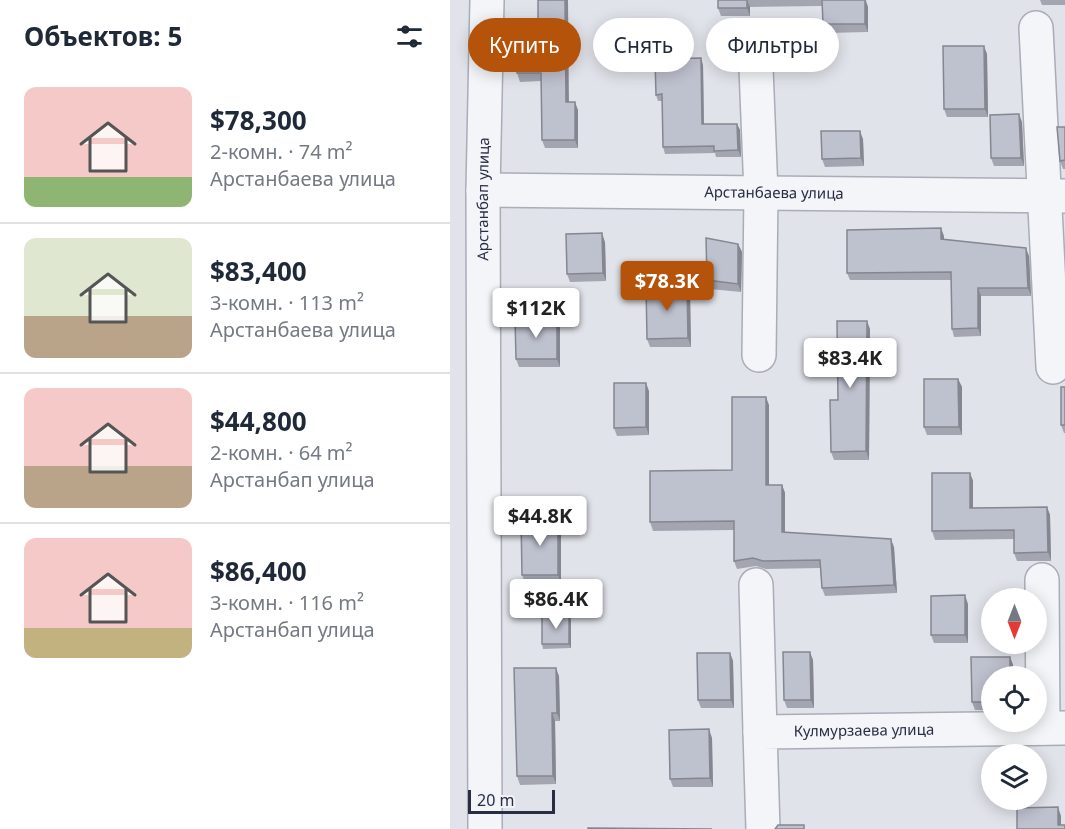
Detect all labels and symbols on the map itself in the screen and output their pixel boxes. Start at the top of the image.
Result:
street label: Арстанбап улица [472,137,493,261]
street label: Арстанбаева улица [704,181,844,203]
pin: $78.3K [618,261,716,312]
pin: $112K [494,288,578,339]
pin: $83.4K [801,338,899,389]
pin: $44.8K [491,496,589,547]
pin: $86.4K [507,579,605,630]
north arrow [981,588,1047,654]
street label: Кулмурзаева улица [794,719,934,741]
scale bar [468,787,555,814]

